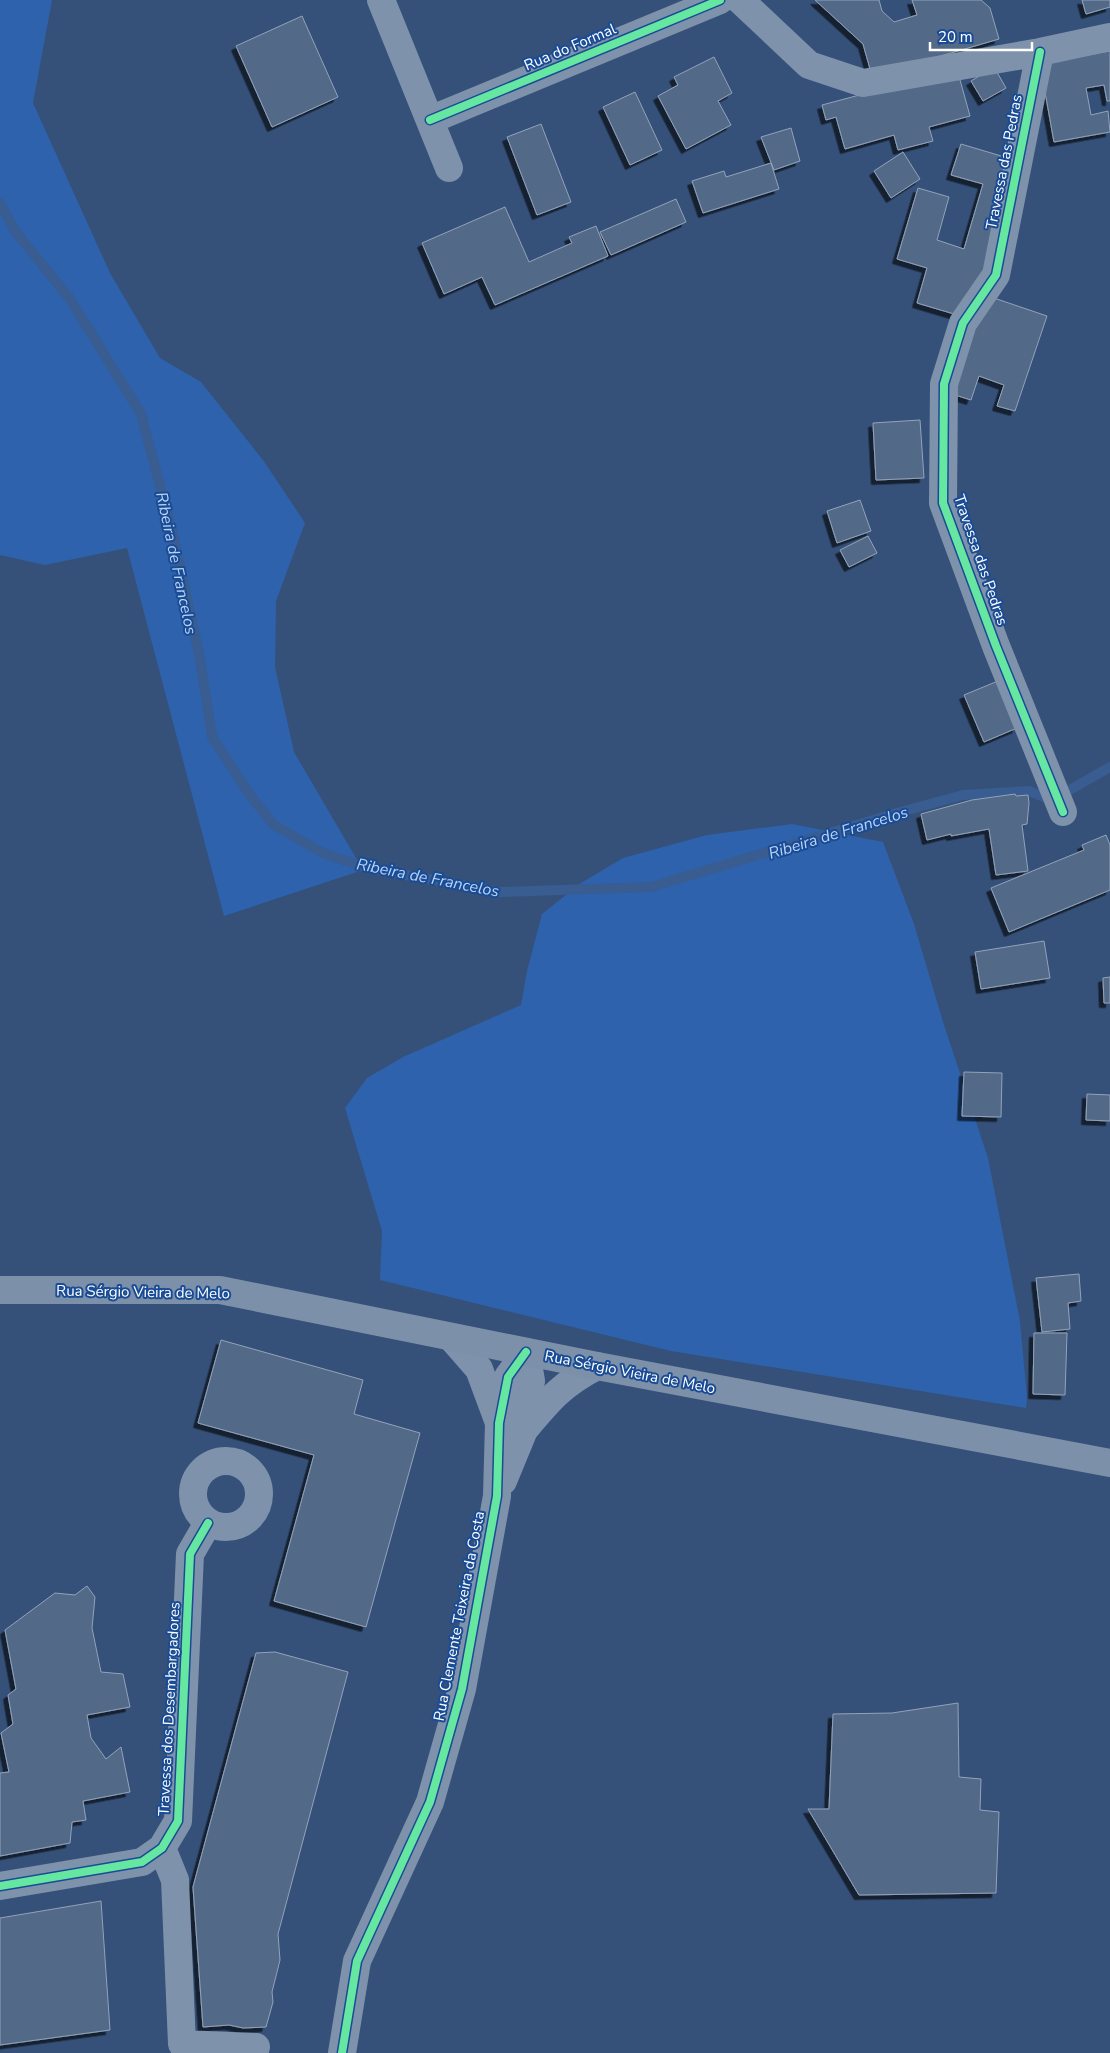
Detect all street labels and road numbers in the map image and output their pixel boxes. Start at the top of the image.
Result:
street label: Rua do Formal [521,18,620,75]
street label: Travessa das Pedras [981,93,1027,231]
street label: Travessa das Pedras [949,492,1013,628]
street label: Rua Sérgio Vieira de Melo [56,1280,230,1304]
street label: Rua Sérgio Vieira de Melo [543,1346,717,1398]
street label: Rua Clemente Teixeira da Costa [429,1509,489,1723]
street label: Travessa dos Desembargadores [153,1601,185,1817]

